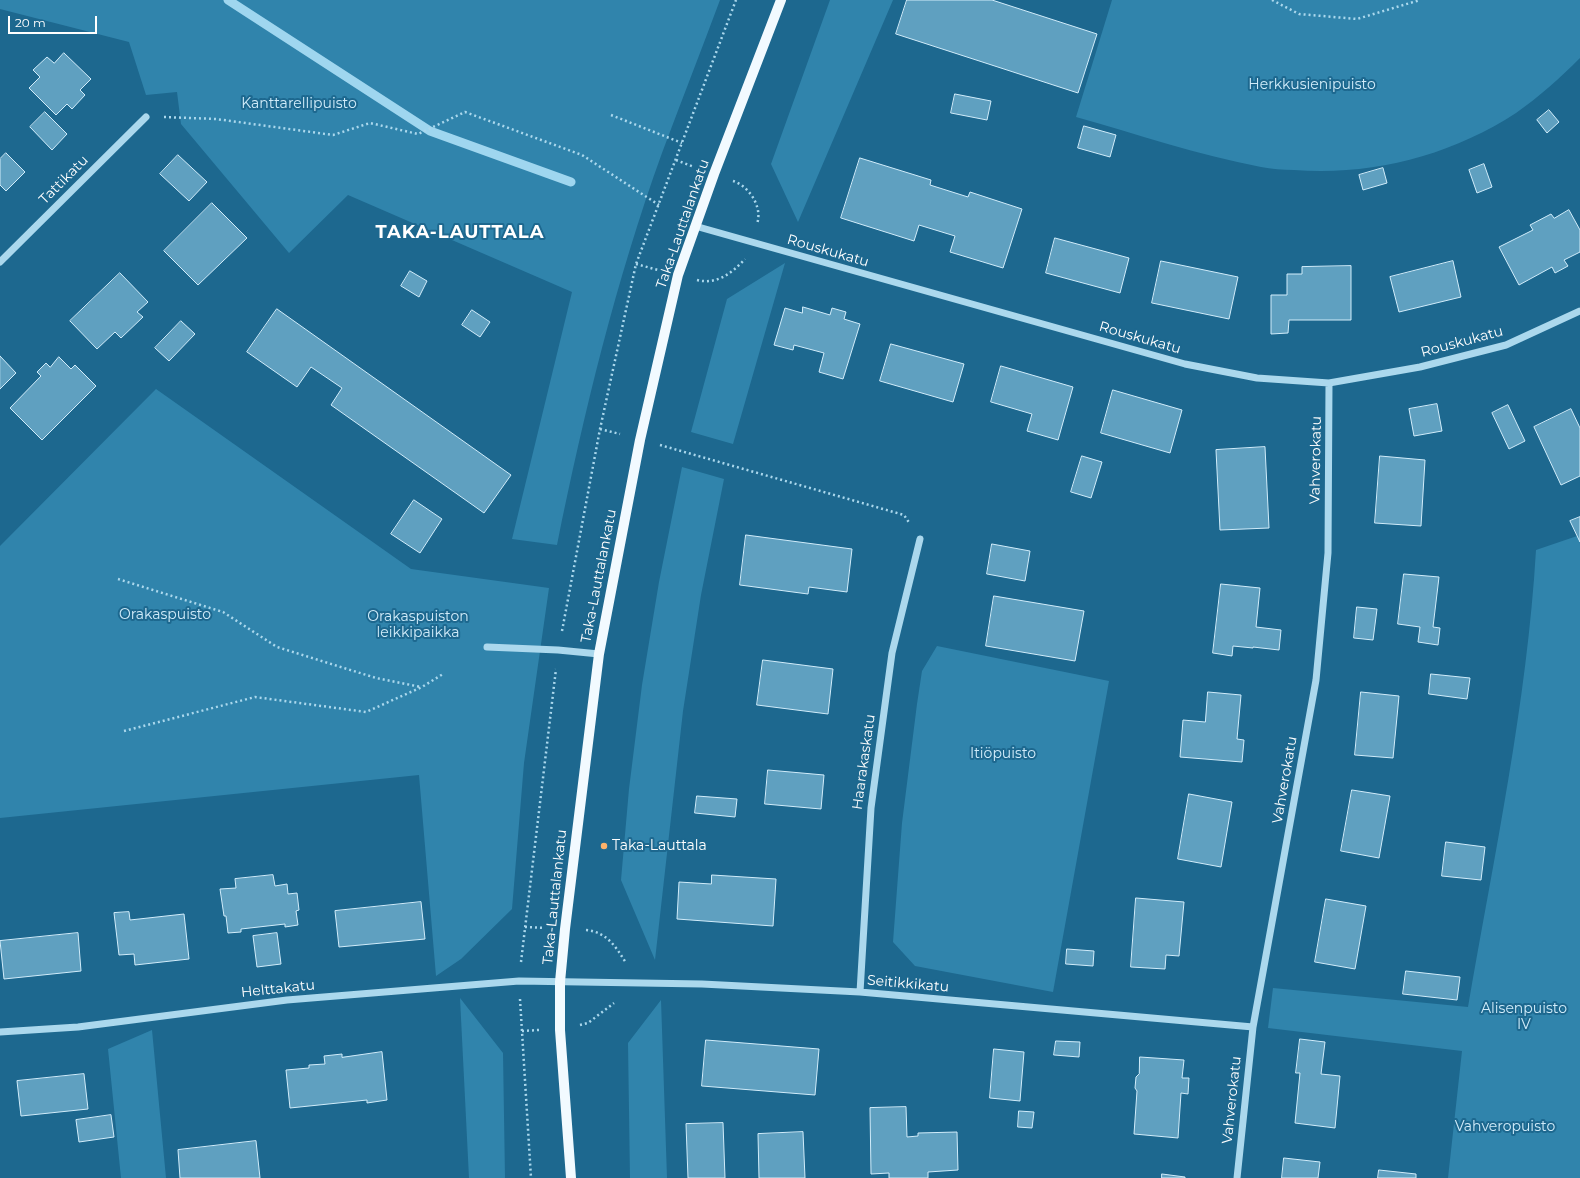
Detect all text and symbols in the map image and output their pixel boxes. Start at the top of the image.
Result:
scale bar [10,8,99,34]
text: 20 m [15,15,46,30]
park label: Herkkusienipuisto [1248,77,1376,93]
park label: Kanttarellipuisto [241,96,357,112]
street label: Tattikatu [36,152,92,208]
street label: Taka-Lauttalankatu [653,157,713,291]
district label: TAKA-LAUTTALA [375,222,545,244]
street label: Rouskukatu [785,231,871,271]
street label: Rouskukatu [1097,318,1183,358]
street label: Rouskukatu [1419,323,1505,361]
street label: Vahverokatu [1307,416,1325,504]
street label: Taka-Lauttalankatu [578,508,620,644]
park label: Orakaspuisto [119,607,211,623]
park label: Orakaspuiston leikkipaikka [367,609,469,642]
street label: Haarakaskatu [849,713,879,811]
street label: Vahverokatu [1269,735,1301,825]
park label: Itiöpuisto [970,746,1036,762]
street label: Taka-Lauttalankatu [540,829,570,965]
place label: Taka-Lauttala [612,838,707,854]
marker: Taka-Lauttala [599,841,609,851]
street label: Seitikkikatu [866,972,950,996]
street label: Helttakatu [240,977,316,1001]
park label: Alisenpuisto IV [1481,1001,1567,1034]
street label: Vahverokatu [1219,1055,1245,1145]
park label: Vahveropuisto [1455,1119,1555,1135]

